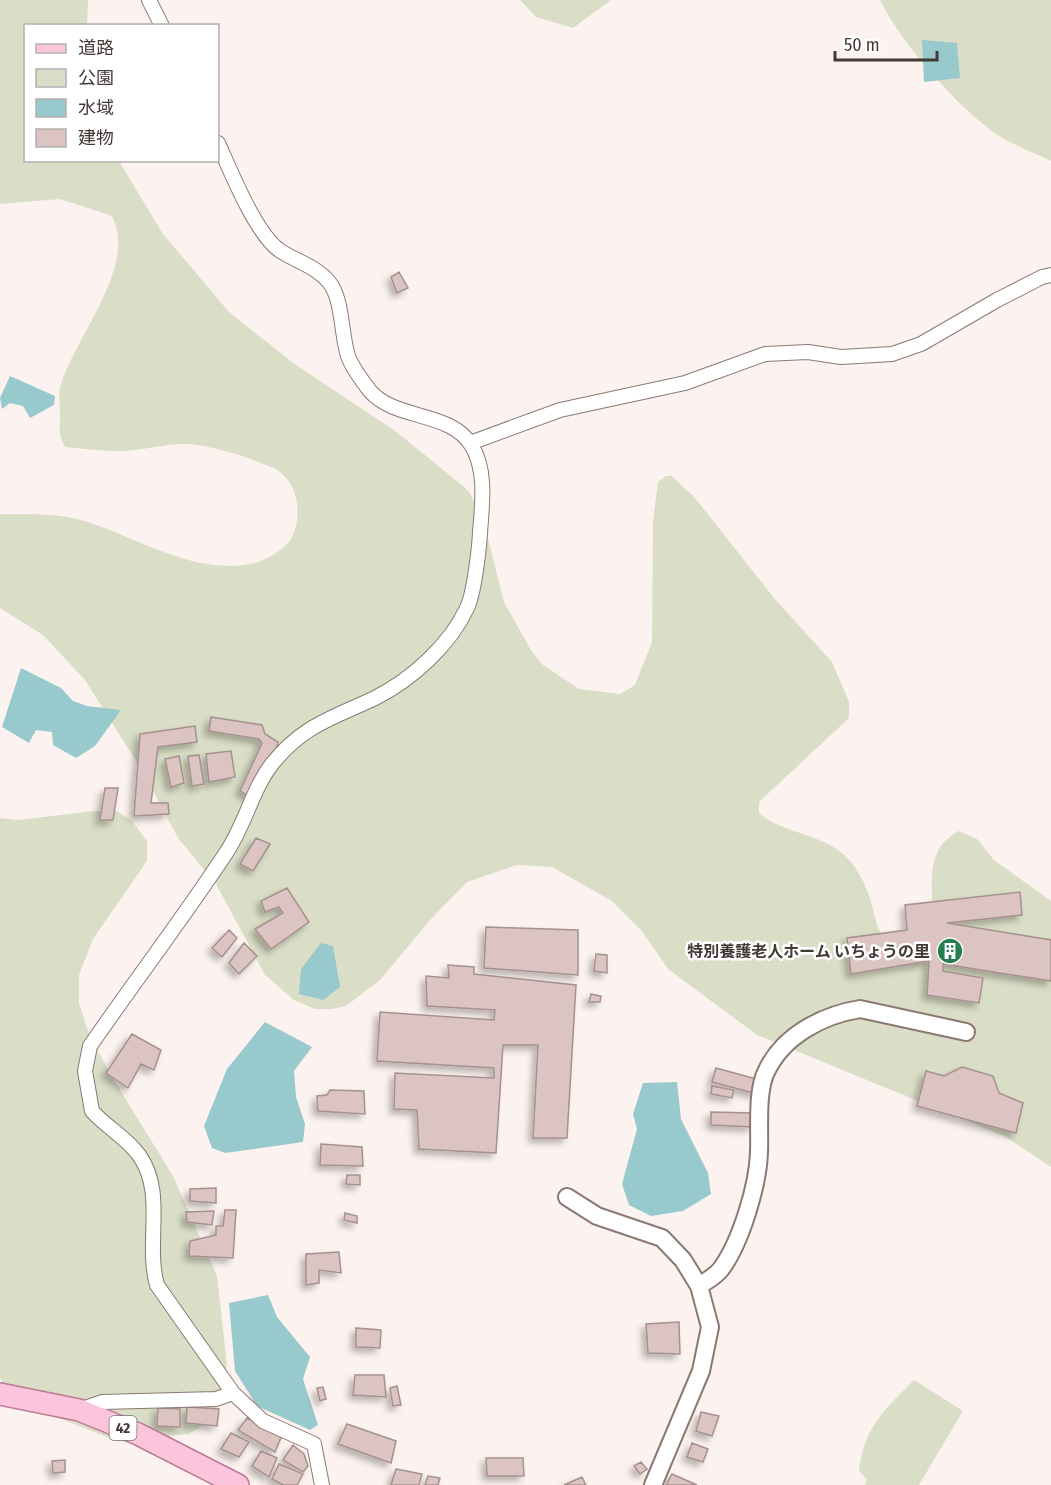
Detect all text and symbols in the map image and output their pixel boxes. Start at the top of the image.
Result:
legend [24,24,219,162]
scale bar [835,24,937,62]
text: 50 m [844,34,880,56]
text: 道路 [78,37,114,59]
text: 公園 [78,67,114,89]
text: 水域 [78,97,114,119]
text: 建物 [78,127,114,149]
building icon: 特別養護老人ホーム いちょうの里 [935,936,965,966]
place label: 特別養護老人ホーム いちょうの里 [687,942,930,961]
road number: 42 [110,1416,136,1440]

